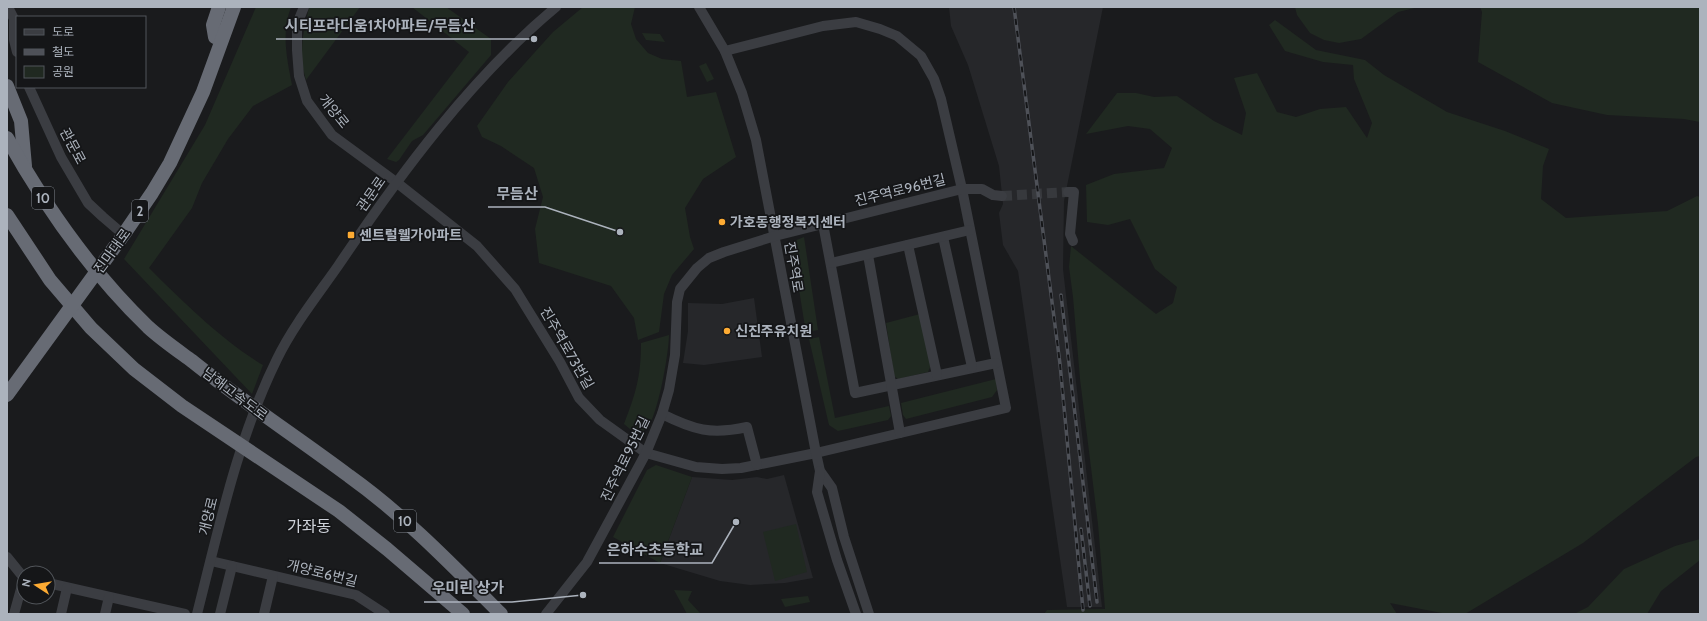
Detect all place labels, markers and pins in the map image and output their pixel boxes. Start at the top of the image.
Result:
callout: 시티프라디움1차아파트/무듬산 [276,12,483,39]
callout: 무듬산 [488,180,545,207]
place label: 가호동행정복지센터 [730,213,846,231]
marker: 가호동행정복지센터 [717,217,727,227]
place label: 센트럴웰가아파트 [359,226,462,244]
marker: 센트럴웰가아파트 [346,230,356,240]
place label: 신진주유치원 [735,322,812,340]
marker: 신진주유치원 [722,326,732,336]
callout: 은하수초등학교 [599,536,712,563]
callout: 우미린 상가 [424,575,512,602]

